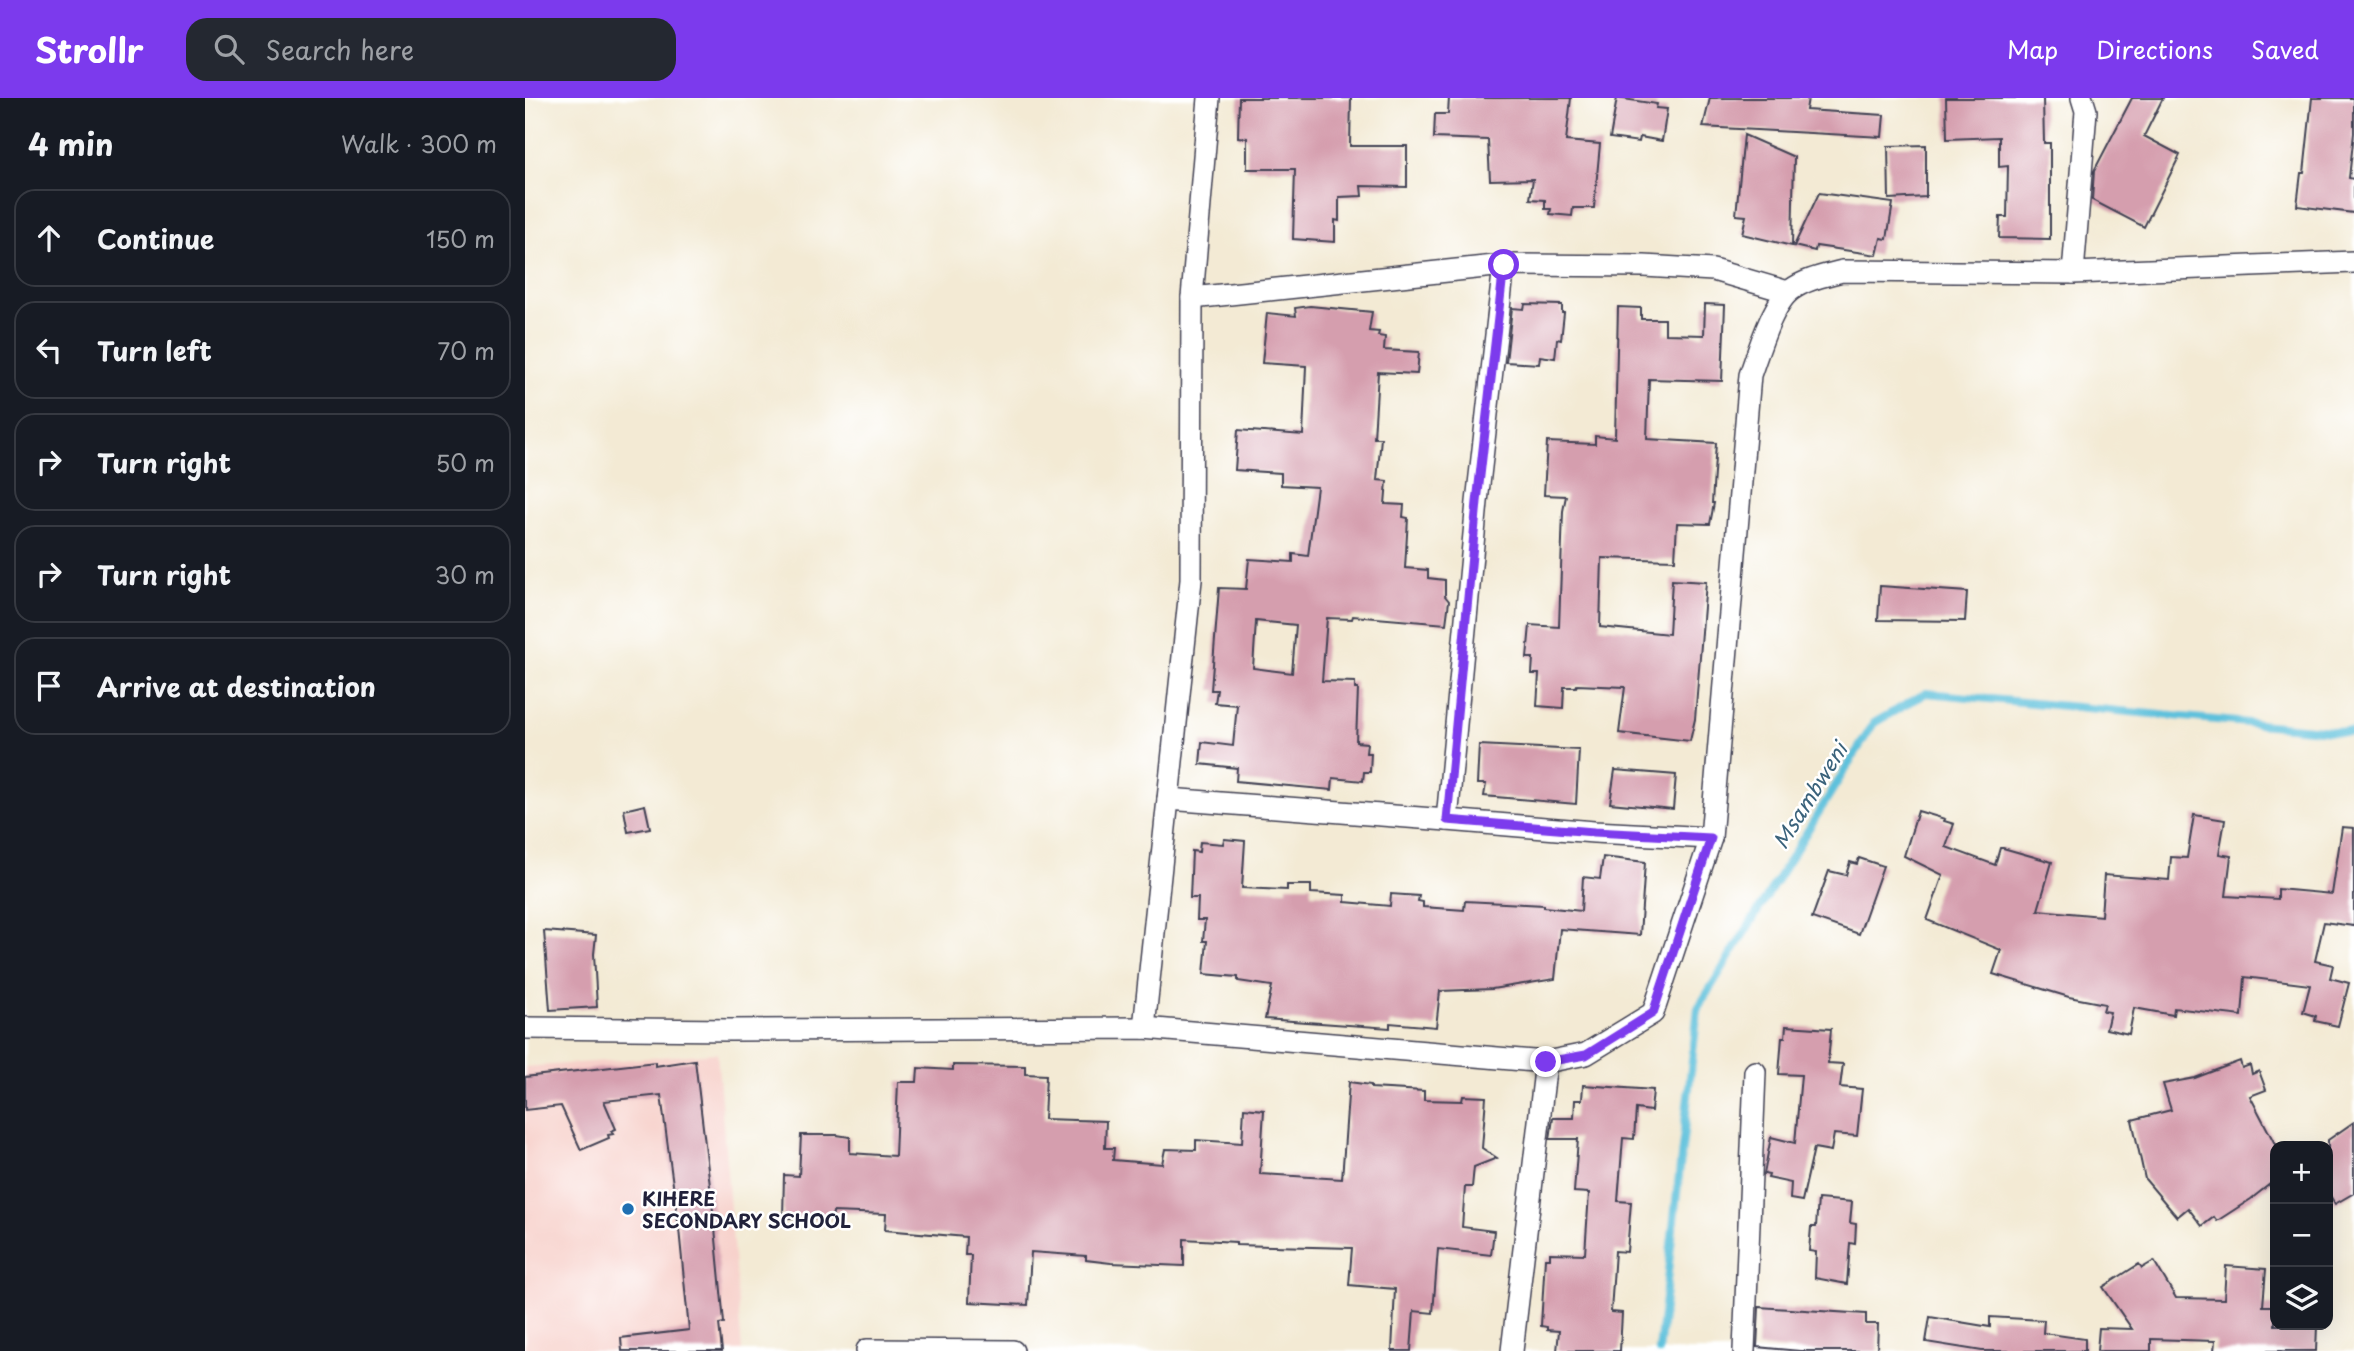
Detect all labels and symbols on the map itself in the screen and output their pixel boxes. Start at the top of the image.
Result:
route start [1488,249,1519,280]
water label: Msambweni [1764,733,1856,854]
route end [1530,1046,1561,1077]
place label: KIHERE SECONDARY SCHOOL [642,1184,851,1234]
marker: KIHERE SECONDARY SCHOOL [620,1201,636,1217]

